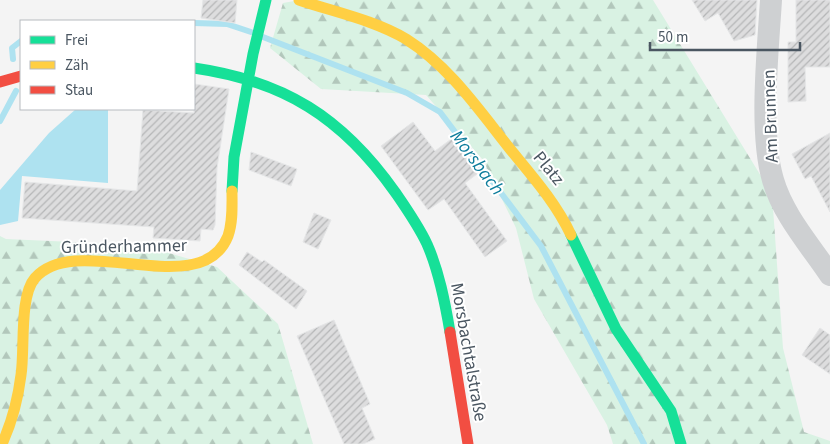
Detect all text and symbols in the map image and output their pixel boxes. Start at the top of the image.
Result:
legend [20,20,195,110]
scale bar [650,20,800,52]
text: 50 m [658,27,688,48]
text: Frei [65,30,88,51]
text: Zäh [65,55,89,76]
street label: Am Brunnen [756,69,785,163]
text: Stau [65,80,93,101]
water label: Morsbach [443,125,510,201]
street label: Platz [527,146,570,191]
street label: Gründerhammer [61,233,188,260]
street label: Morsbachtalstraße [444,281,493,423]

